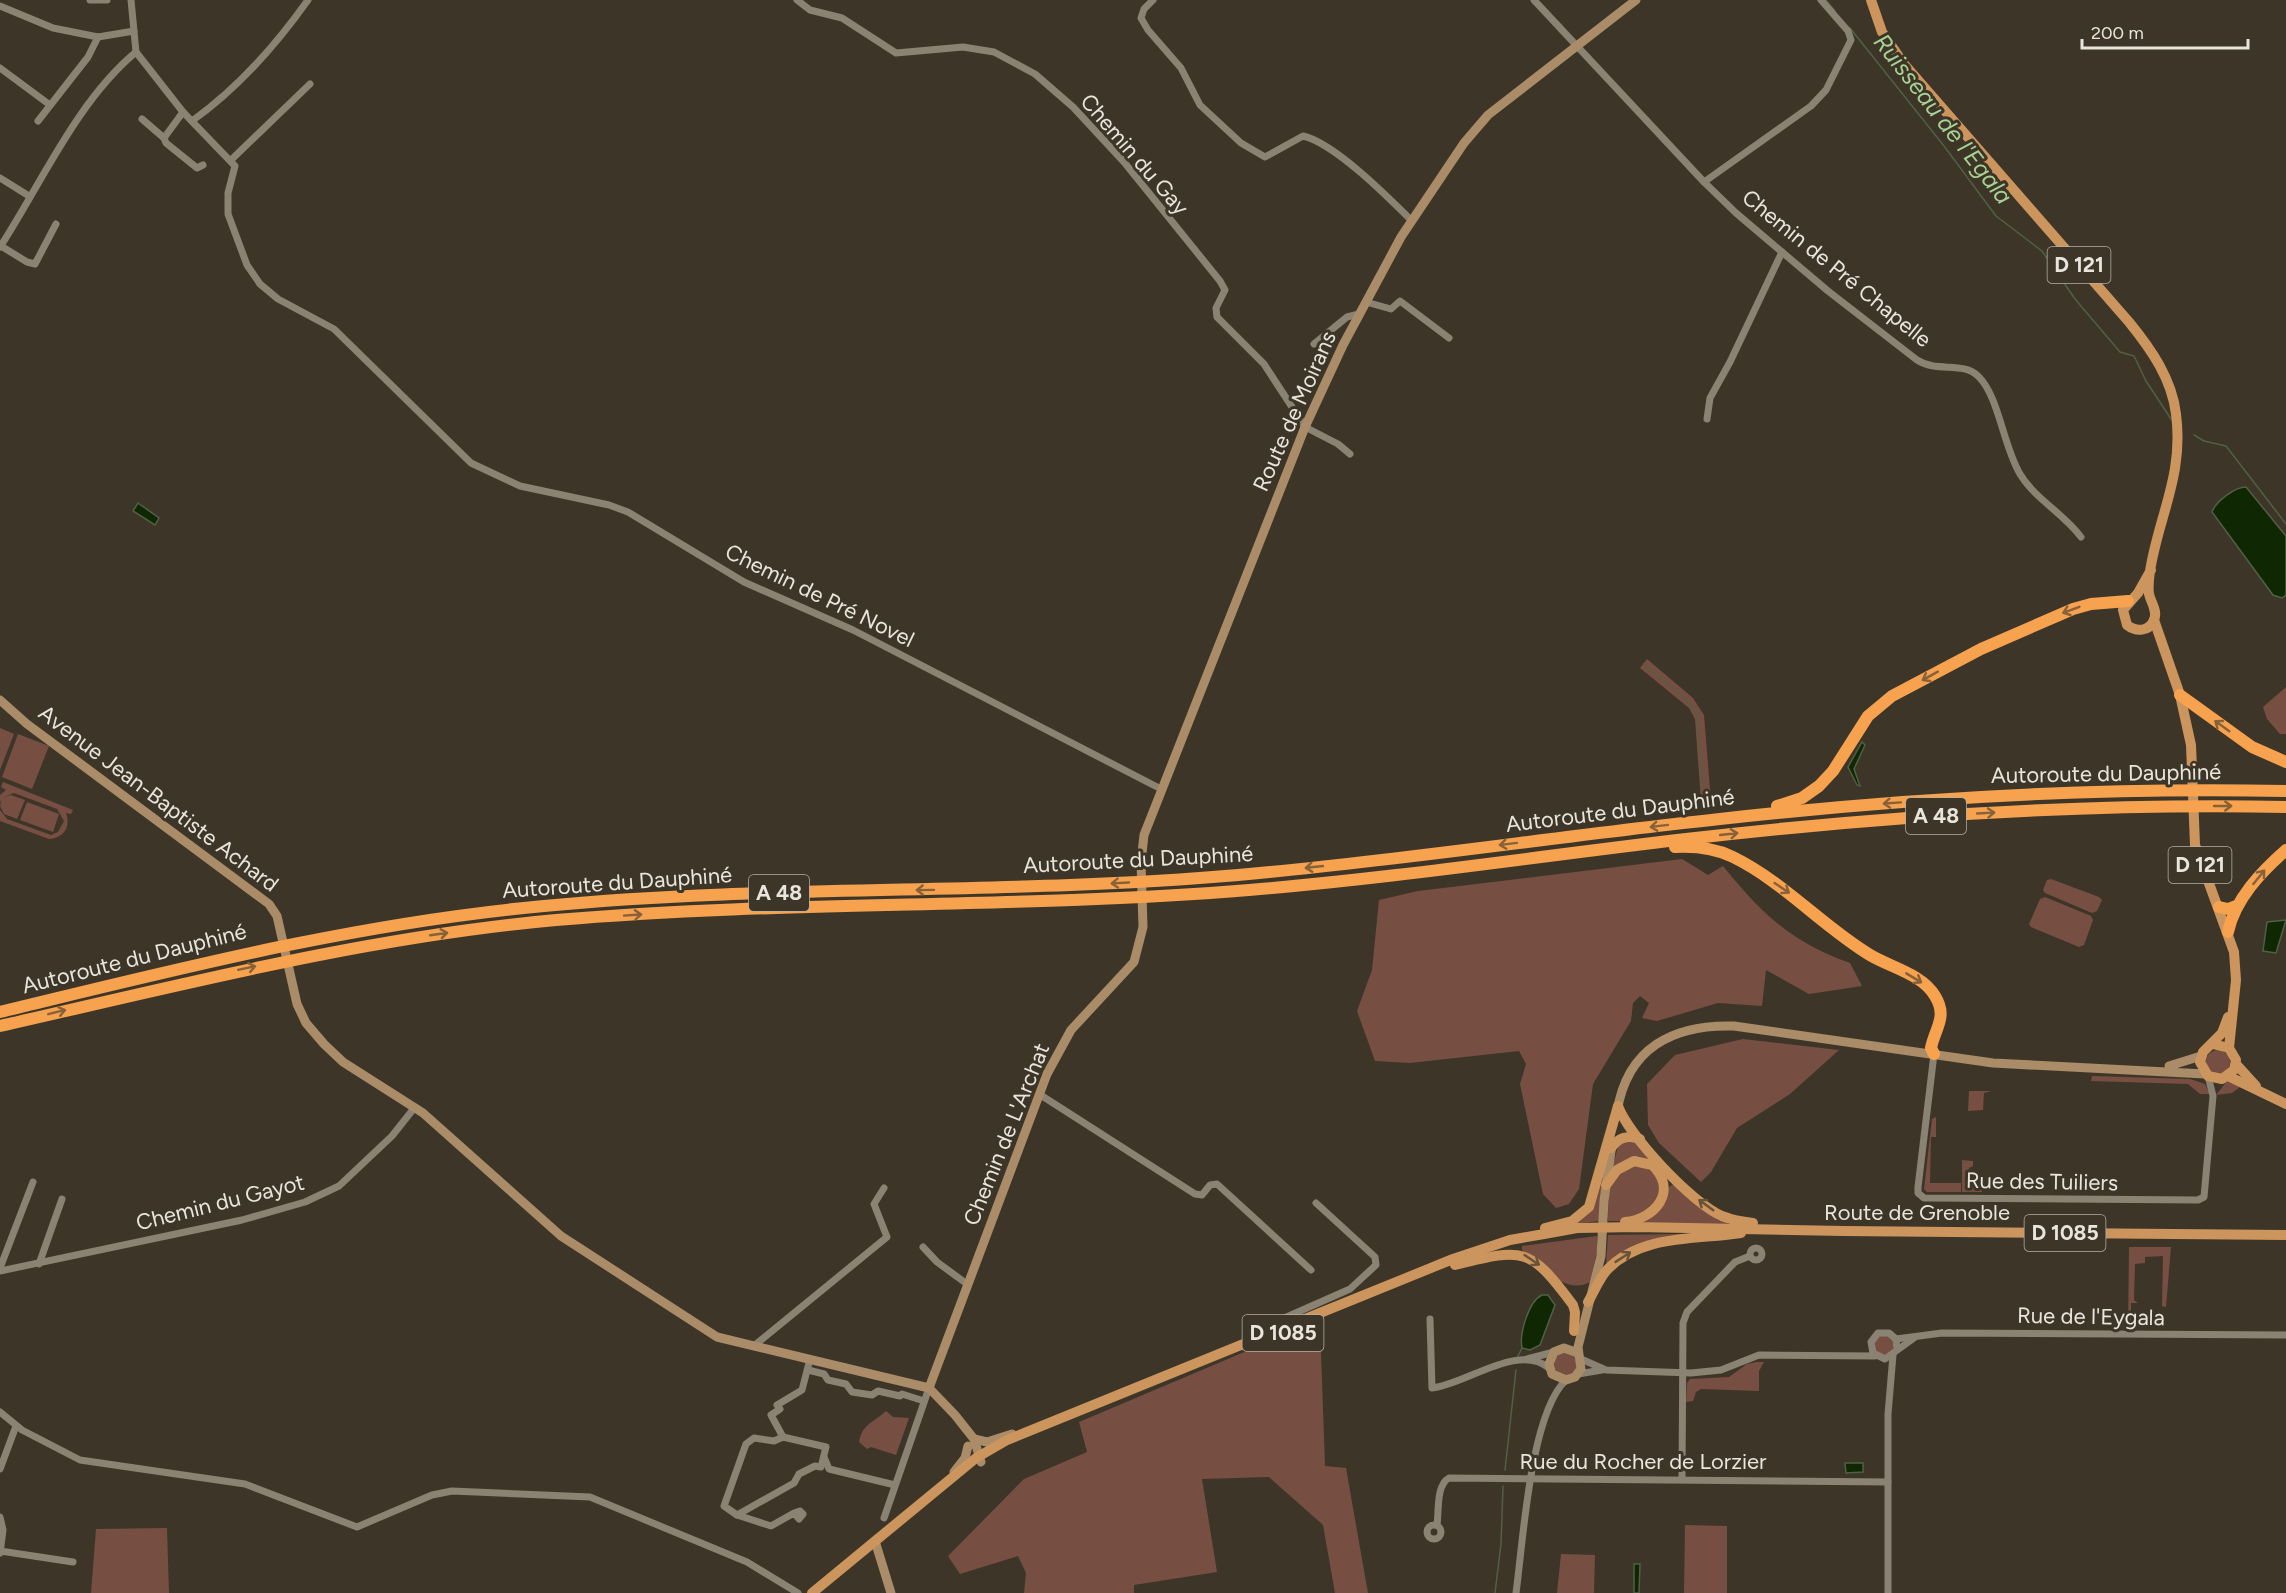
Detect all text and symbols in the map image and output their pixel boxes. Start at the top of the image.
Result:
scale bar [2082,12,2248,50]
text: 200 m [2091,22,2144,44]
water label: Ruisseau de l'Egala [1868,28,2019,210]
street label: Chemin du Gay [1075,88,1195,221]
street label: Chemin de Pré Chapelle [1737,184,1937,353]
road number: D 121 [2048,247,2110,283]
street label: Route de Moirans [1247,327,1342,495]
street label: Chemin de Pré Novel [721,538,919,653]
one-way arrow [2062,605,2081,616]
one-way arrow [1922,671,1939,683]
street label: Avenue Jean-Baptiste Achard [33,699,284,897]
one-way arrow [2214,720,2231,732]
street label: Autoroute du Dauphiné [1991,758,2221,789]
street label: Autoroute du Dauphiné [1504,783,1736,838]
one-way arrow [1882,797,1902,808]
road number: A 48 [1906,798,1966,834]
one-way arrow [2213,800,2233,812]
one-way arrow [1976,807,1996,818]
one-way arrow [1649,820,1669,831]
one-way arrow [1719,828,1739,839]
one-way arrow [1498,839,1518,850]
street label: Autoroute du Dauphiné [1022,840,1254,879]
road number: D 121 [2168,847,2232,883]
street label: Autoroute du Dauphiné [501,861,733,904]
one-way arrow [1305,862,1325,873]
one-way arrow [2253,869,2266,885]
road number: A 48 [749,875,809,911]
one-way arrow [1110,877,1130,888]
one-way arrow [1774,882,1790,894]
one-way arrow [916,884,936,895]
one-way arrow [622,910,642,921]
street label: Autoroute du Dauphiné [19,918,249,999]
one-way arrow [428,929,448,940]
one-way arrow [237,962,256,973]
one-way arrow [1905,972,1922,984]
one-way arrow [47,1006,66,1018]
street label: Chemin de L'Archat [958,1039,1055,1229]
street label: Rue des Tuiliers [1966,1167,2118,1196]
street label: Chemin du Gayot [133,1169,307,1236]
one-way arrow [1698,1199,1714,1211]
street label: Route de Grenoble [1824,1199,2010,1226]
road number: D 1085 [2024,1215,2106,1251]
one-way arrow [1615,1251,1631,1263]
one-way arrow [1523,1254,1540,1267]
street label: Rue de l'Eygala [2017,1302,2165,1331]
road number: D 1085 [1242,1315,1324,1351]
street label: Rue du Rocher de Lorzier [1519,1448,1767,1475]

